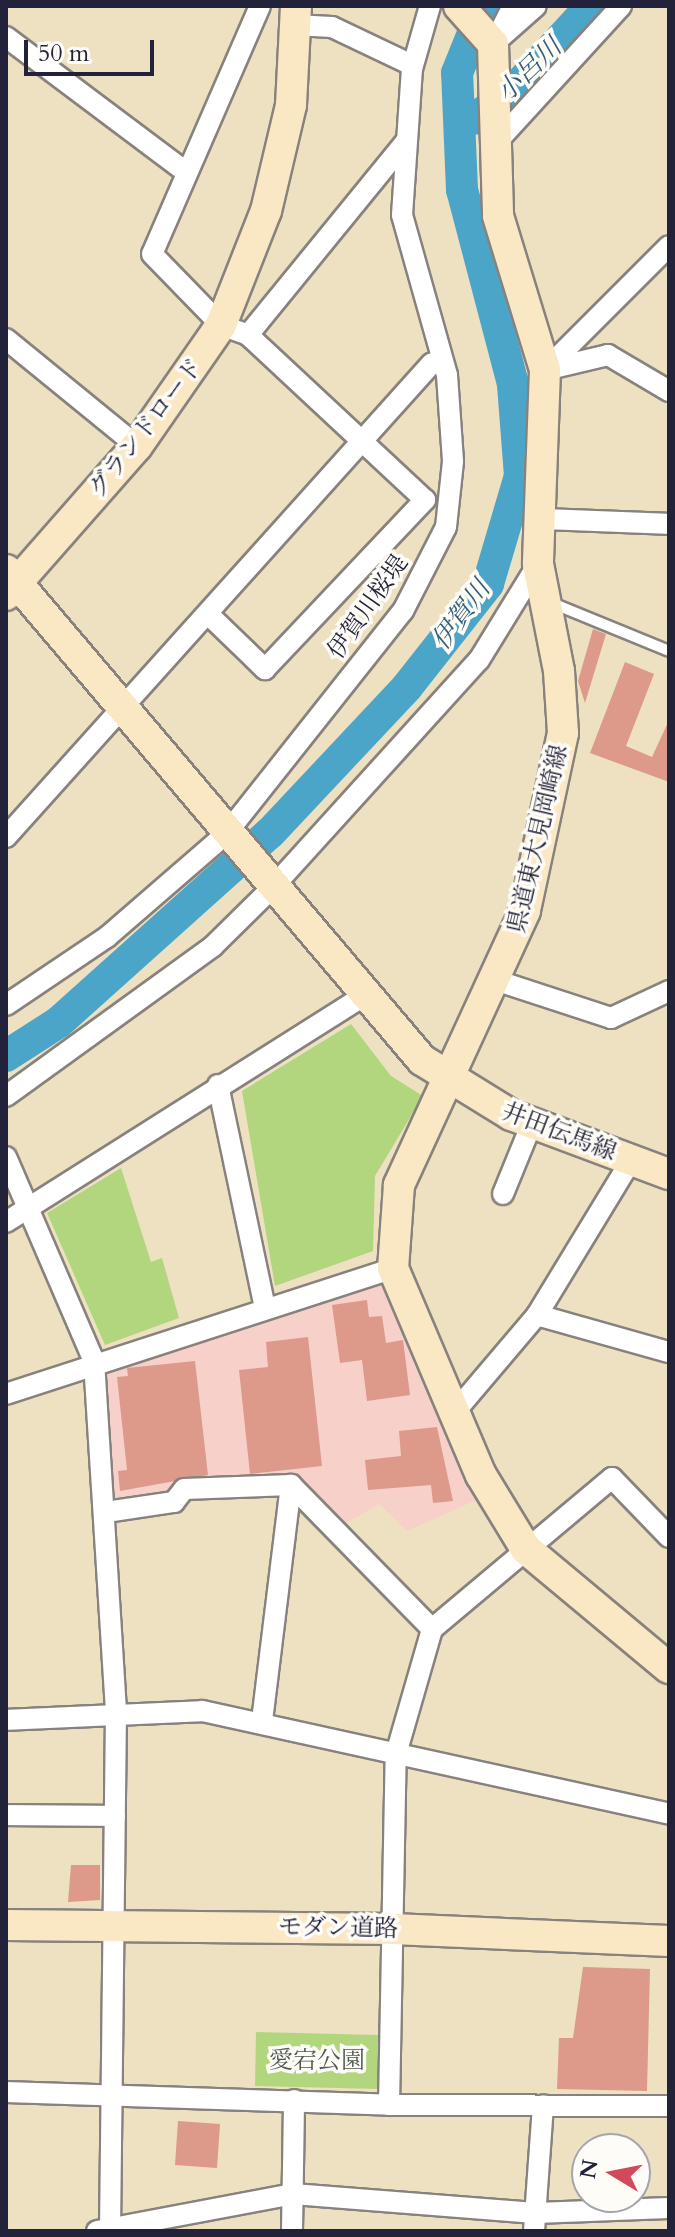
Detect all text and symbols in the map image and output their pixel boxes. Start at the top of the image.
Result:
scale bar [28,24,158,74]
water label: 小呂川 [490,32,568,108]
text: 50 m [38,37,89,70]
street label: グランドロード [83,353,209,503]
street label: 伊賀川桜堤 [322,550,414,664]
water label: 伊賀川 [425,574,497,656]
street label: 県道東大見岡崎線 [502,742,574,936]
street label: 井田伝馬線 [498,1097,620,1167]
street label: モダン道路 [278,1913,398,1943]
park label: 愛宕公園 [269,2047,365,2075]
north arrow [571,2133,651,2213]
text: N [573,2157,606,2181]

